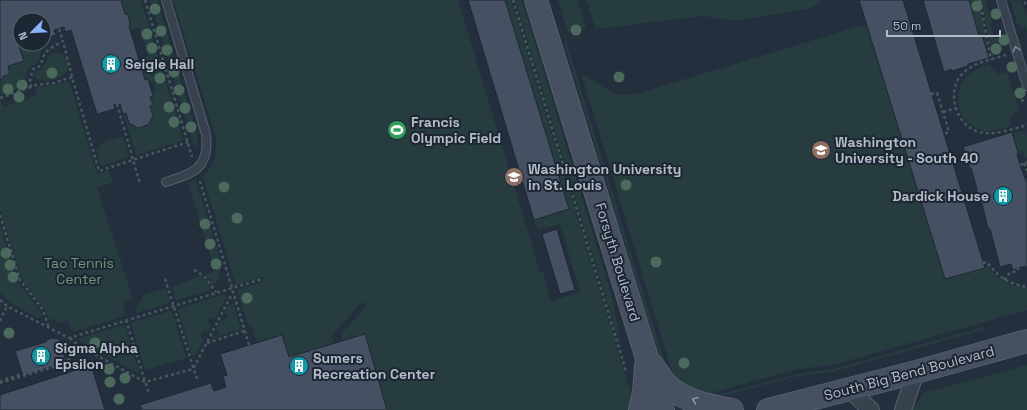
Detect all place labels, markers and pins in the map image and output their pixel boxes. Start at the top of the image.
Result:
building icon: Seigle Hall [100,53,122,75]
place label: Seigle Hall [125,55,194,73]
place label: Francis Olympic Field [411,113,501,147]
sports icon: Francis Olympic Field [386,119,408,141]
place label: Washington University - South 40 [835,133,978,167]
school or university icon: Washington University - South 40 [810,139,832,161]
place label: Washington University in St. Louis [528,160,681,194]
school or university icon: Washington University in St. Louis [503,166,525,188]
building icon: Dardick House [992,185,1014,207]
place label: Dardick House [892,187,989,205]
place label: Sigma Alpha Epsilon [55,339,138,373]
building icon: Sigma Alpha Epsilon [30,345,52,367]
place label: Sumers Recreation Center [313,349,436,383]
building icon: Sumers Recreation Center [288,355,310,377]

